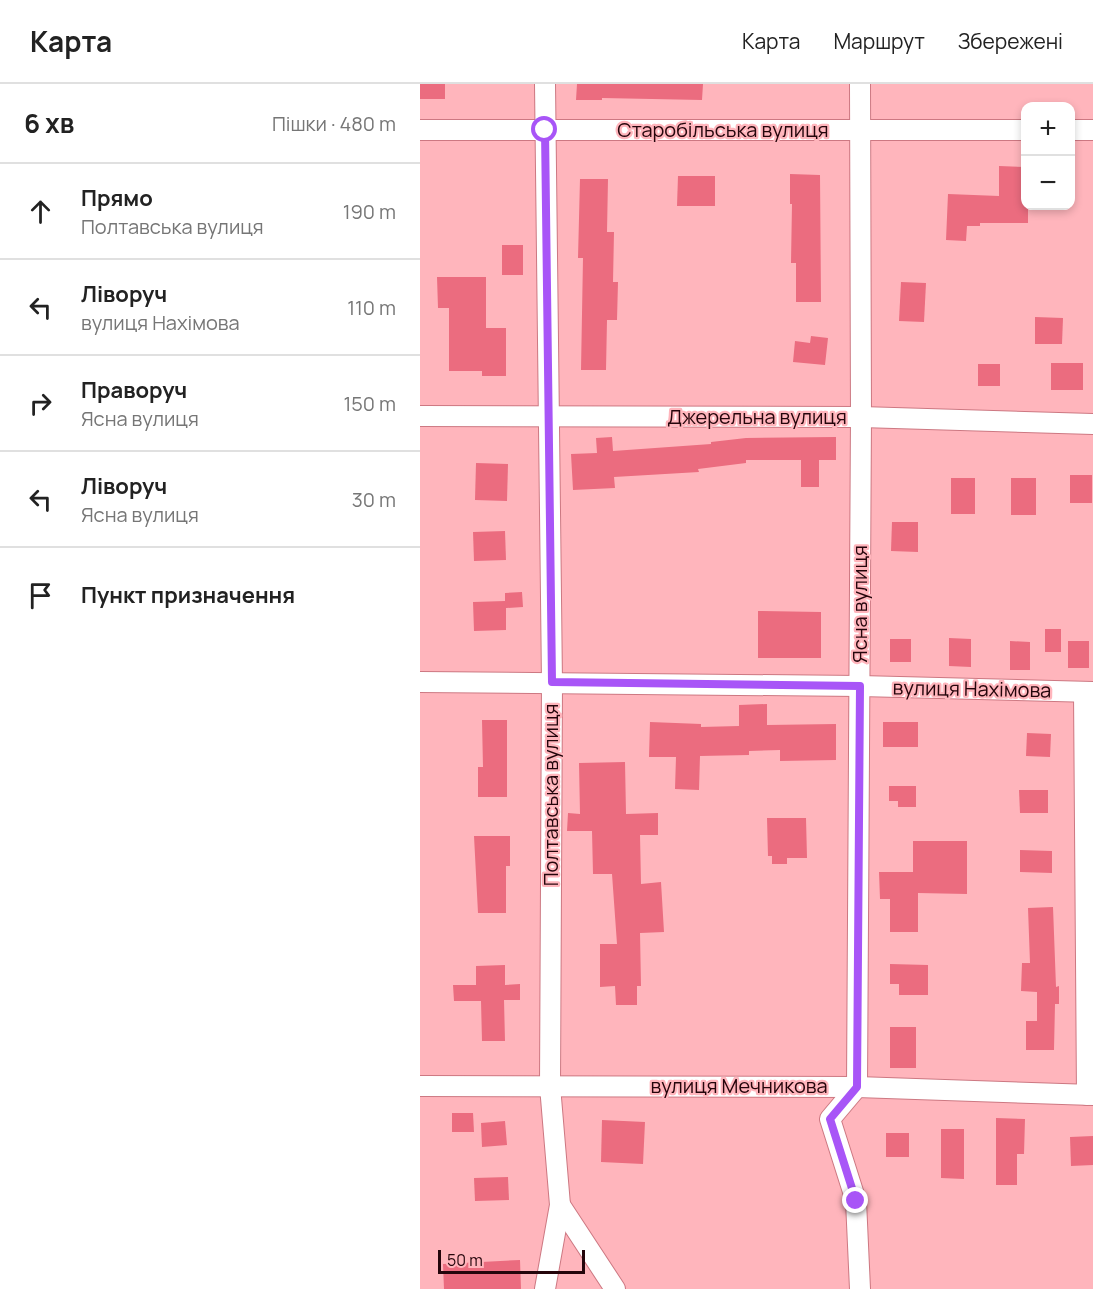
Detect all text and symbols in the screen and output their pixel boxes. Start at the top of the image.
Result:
text: Карта [30,22,112,60]
text: Карта [742,27,800,55]
text: Маршрут [833,27,925,55]
text: Збережені [958,27,1063,55]
map controls [1021,102,1075,210]
button: + [1021,102,1075,156]
text: 6 хв [24,105,74,141]
text: Пішки · 480 m [272,110,396,137]
route start [531,116,557,142]
street label: Старобільська вулиця [617,116,829,143]
button: − [1021,156,1075,210]
text: Прямо [81,183,153,213]
icon: ahead [24,195,57,228]
text: 190 m [343,198,396,225]
text: Полтавська вулиця [81,213,264,240]
text: Ліворуч [81,279,167,309]
icon: left [24,291,57,324]
text: 110 m [347,294,396,321]
text: вулиця Нахімова [81,309,240,336]
text: Праворуч [81,375,187,405]
icon: right [24,387,57,420]
text: 150 m [343,390,396,417]
street label: Джерельна вулиця [667,403,847,430]
text: Ясна вулиця [81,405,199,432]
text: Ліворуч [81,471,167,501]
icon: left [24,483,57,516]
text: 30 m [352,486,396,513]
text: Ясна вулиця [81,501,199,528]
street label: Ясна вулиця [846,545,873,663]
icon: arrive [24,579,57,612]
text: Пункт призначення [81,580,295,610]
street label: вулиця Нахімова [892,674,1052,703]
street label: Полтавська вулиця [537,704,564,886]
street label: вулиця Мечникова [650,1072,828,1099]
route end [842,1187,868,1213]
scale bar [438,1247,585,1274]
text: 50 m [447,1249,483,1271]

